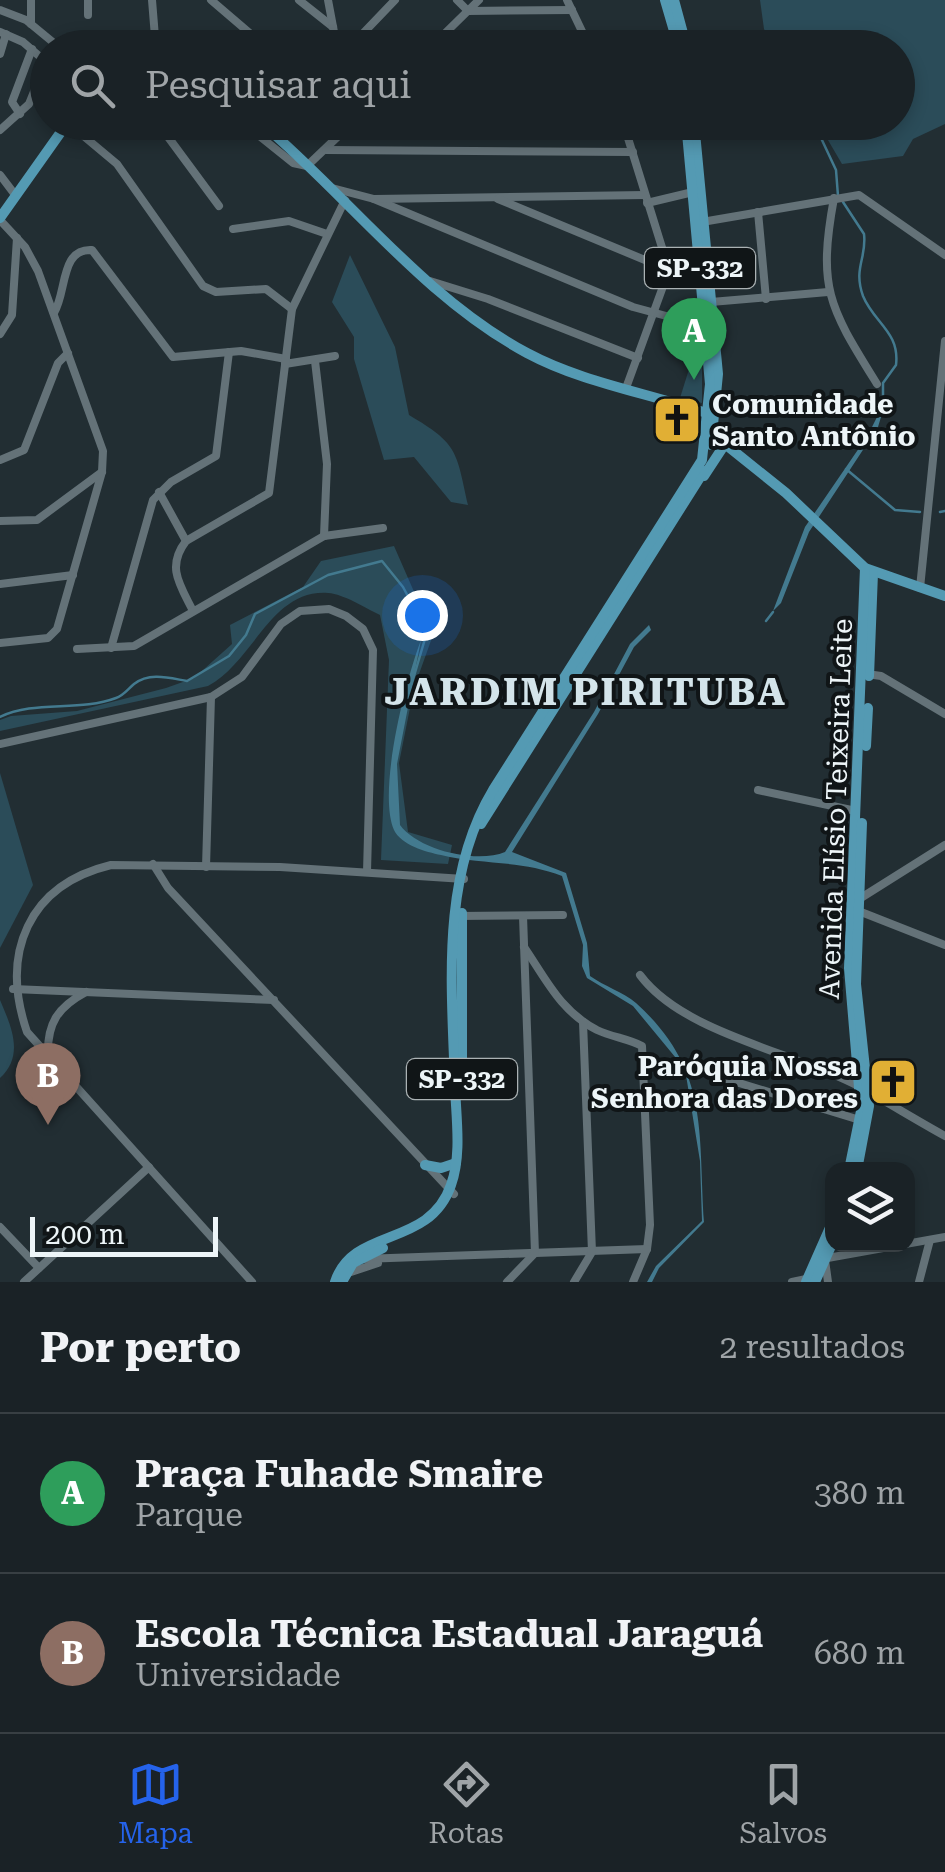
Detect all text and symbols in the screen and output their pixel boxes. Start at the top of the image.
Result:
search box [30,30,915,140]
icon: search [65,58,120,113]
text: Pesquisar aqui [145,63,411,107]
road number: SP-332 [645,248,755,288]
pin: A [662,298,726,380]
place label: Comunidade Santo Antônio [712,388,916,453]
church icon: Comunidade Santo Antônio [651,394,703,446]
your location [397,590,448,641]
street label: Avenida Elísio Teixeira Leite [813,618,859,1000]
district label: JARDIM PIRITUBA [385,670,788,714]
pin: B [15,1042,80,1125]
place label: Paróquia Nossa Senhora das Dores [591,1050,859,1115]
church icon: Paróquia Nossa Senhora das Dores [867,1056,919,1108]
road number: SP-332 [407,1059,517,1099]
map controls [825,1162,915,1252]
button: layers [825,1162,915,1252]
scale bar [30,1212,218,1256]
text: 200 m [45,1218,125,1251]
text: Por perto [40,1323,241,1372]
text: 2 resultados [720,1328,905,1366]
text: Praça Fuhade Smaire [135,1452,543,1496]
text: A [61,1474,84,1512]
text: 380 m [814,1474,905,1512]
text: Parque [135,1496,243,1534]
text: Escola Técnica Estadual Jaraguá [135,1612,763,1656]
text: B [61,1634,84,1672]
text: 680 m [814,1634,905,1672]
text: Universidade [135,1656,341,1694]
tab: Mapa [118,1757,193,1850]
tab: Rotas [429,1757,504,1850]
tab: Salvos [740,1757,827,1850]

